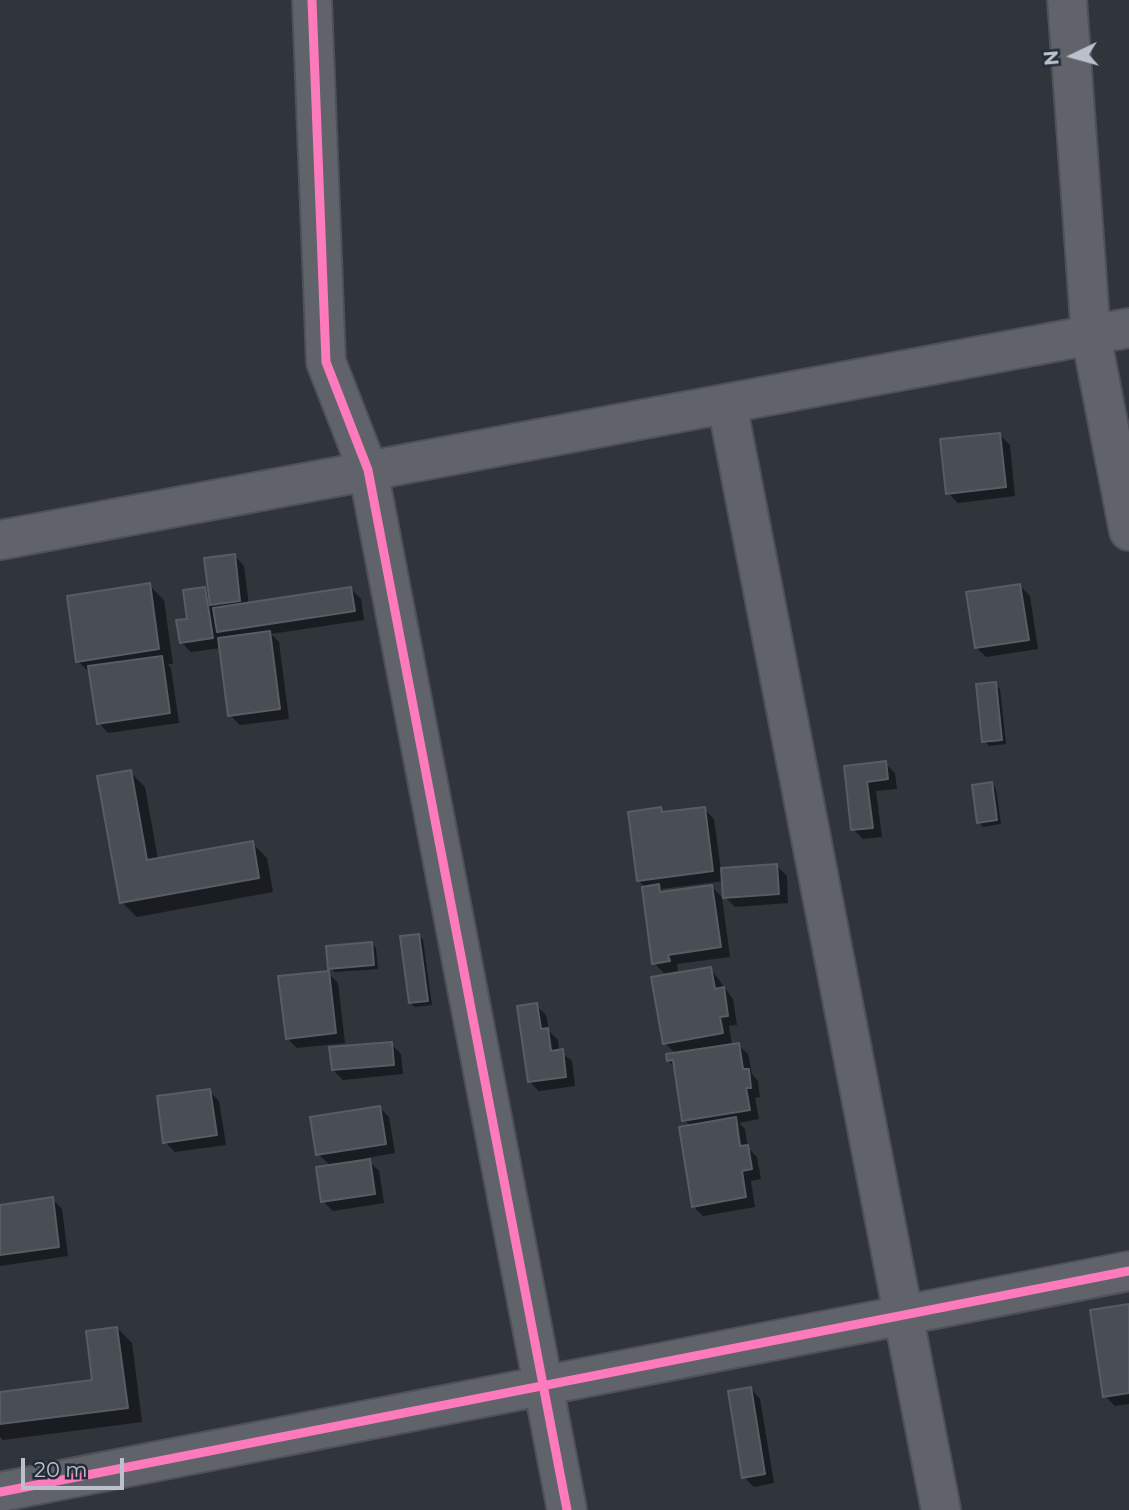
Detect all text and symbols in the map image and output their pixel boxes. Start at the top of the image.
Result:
north arrow [1038,21,1108,91]
text: N [1039,49,1064,67]
scale bar [24,1444,128,1488]
text: 20 m [34,1457,88,1482]

